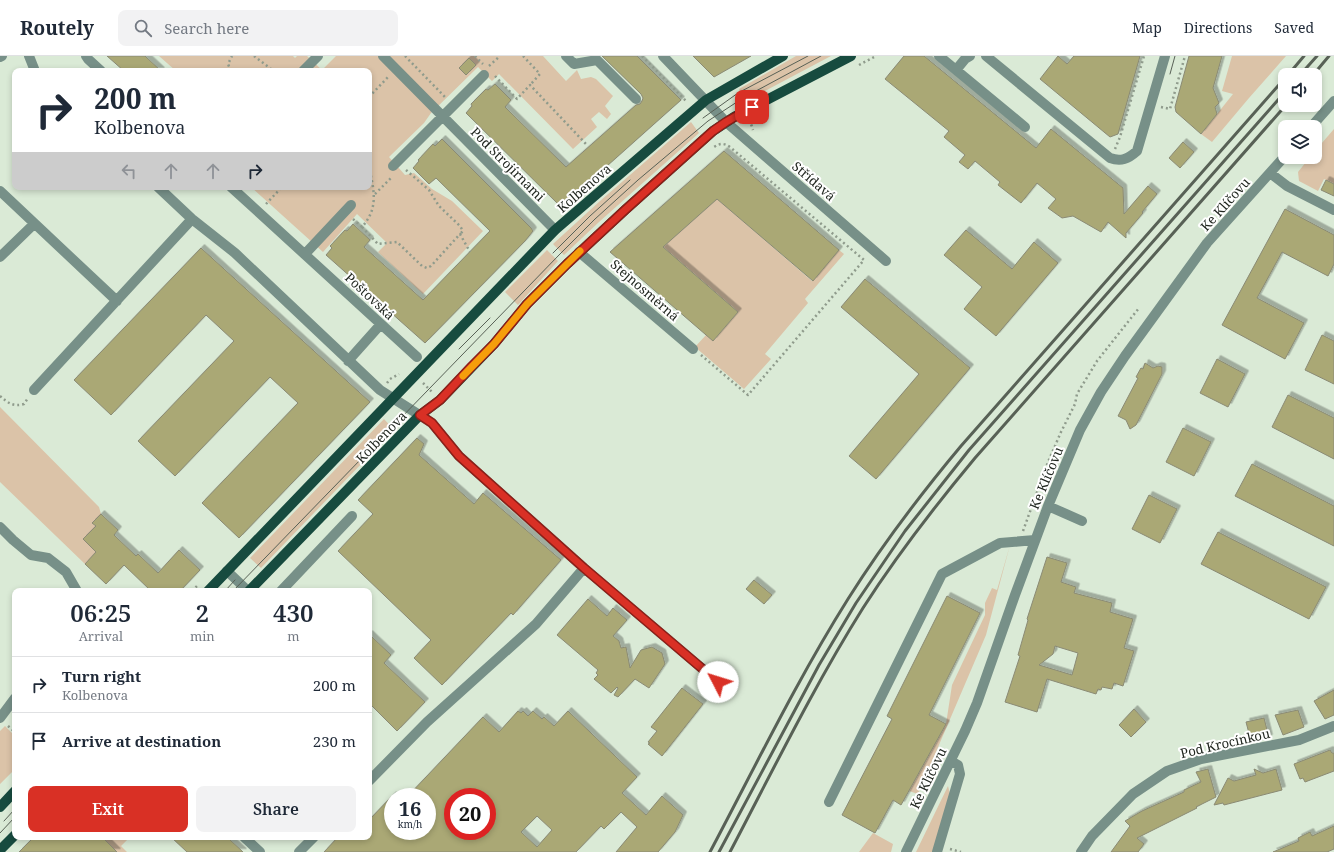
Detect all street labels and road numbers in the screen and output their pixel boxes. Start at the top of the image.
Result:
street label: Pod Strojírnami [467,123,549,205]
street label: Střídavá [788,157,840,205]
street label: Kolbenova [553,160,615,216]
street label: Ke Klíčovu [1196,173,1254,235]
street label: Stejnosměrná [607,255,683,325]
street label: Poštovská [341,268,399,324]
street label: Kolbenova [352,407,410,467]
street label: Ke Klíčovu [1025,444,1067,512]
street label: Pod Krocínkou [1178,724,1272,762]
street label: Ke Klíčovu [905,744,951,812]

